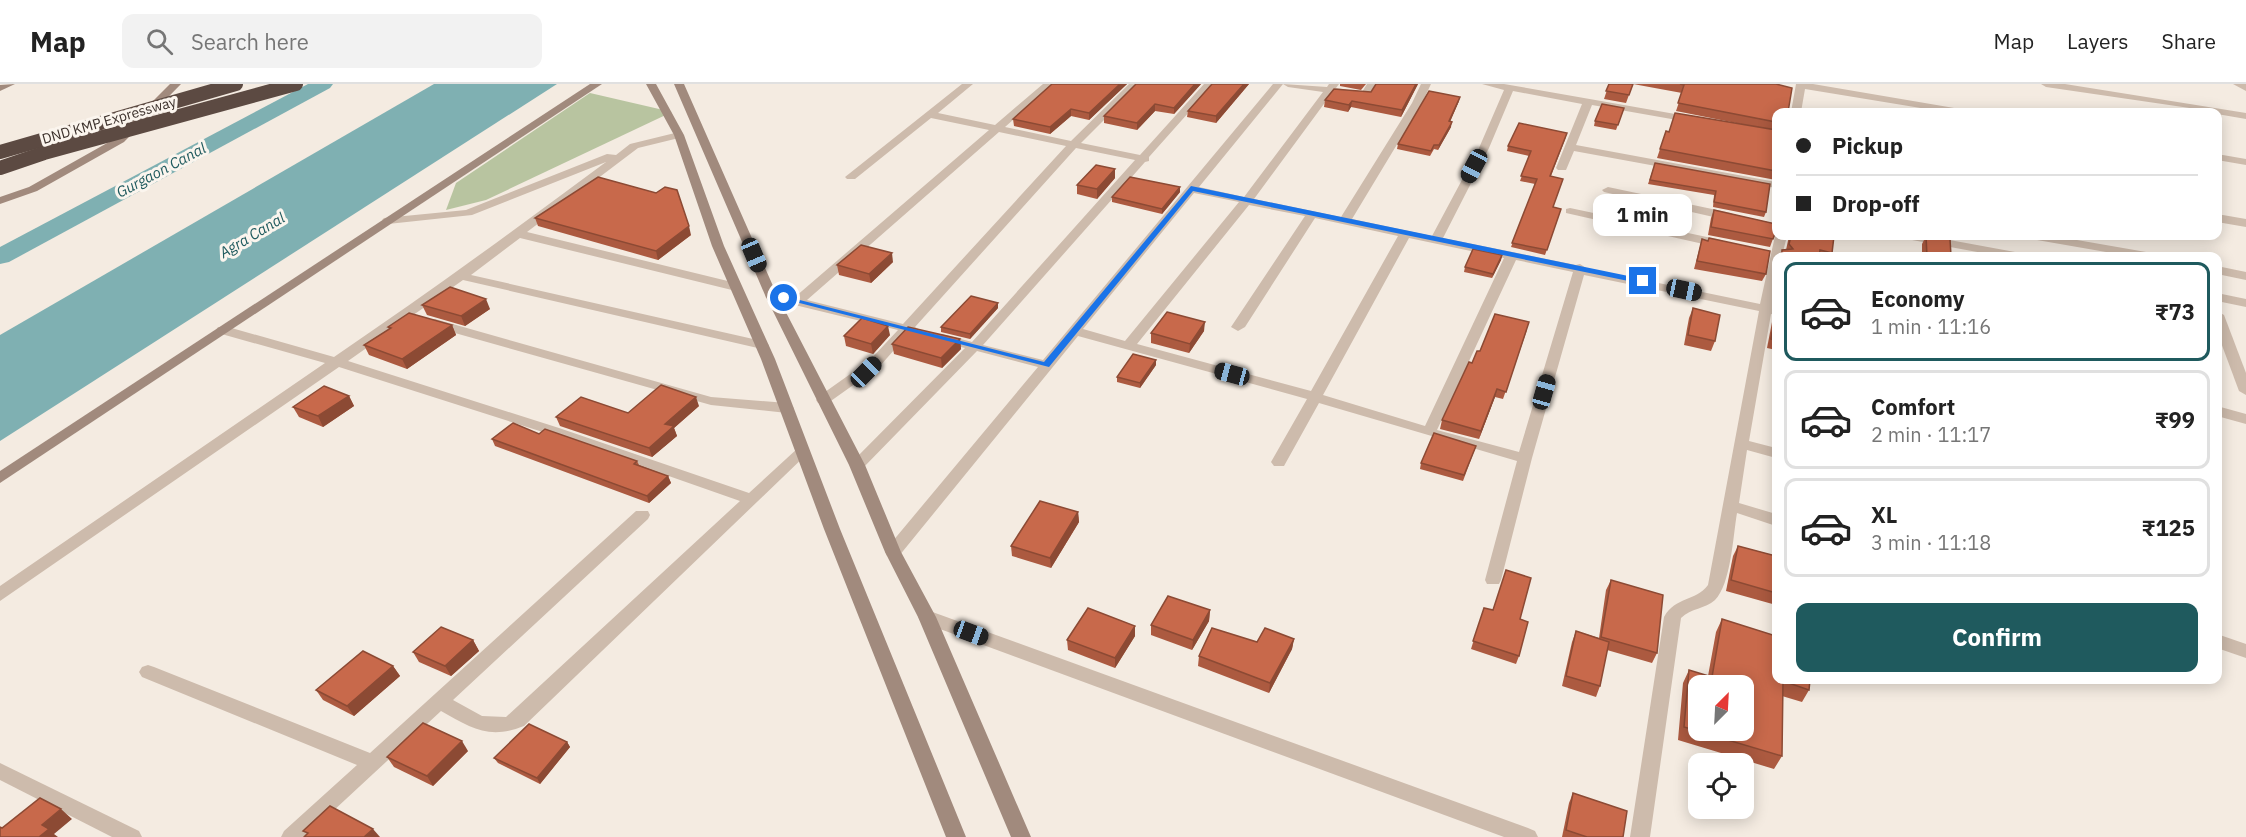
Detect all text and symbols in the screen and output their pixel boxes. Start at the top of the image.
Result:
search box [122,14,542,68]
text: Map [30,23,86,60]
icon: search [143,25,176,58]
text: Search here [191,27,309,56]
text: Map [1994,27,2034,55]
text: Layers [2067,27,2129,55]
text: Share [2162,27,2216,55]
street label: DND KMP Expressway [40,92,178,148]
text: Pickup [1832,131,1903,160]
water label: Gurgaon Canal [113,138,209,202]
car [1458,146,1490,186]
text: Drop-off [1832,189,1919,218]
callout: 1 min [1594,194,1692,236]
text: 1 min [1616,201,1669,228]
water label: Agra Canal [215,208,288,263]
car [739,235,769,275]
route end [1629,267,1656,294]
car [1665,277,1703,303]
route start [770,284,797,311]
text: Economy [1871,284,1965,313]
icon: car [1799,285,1853,339]
text: ₹73 [2155,297,2195,326]
text: 1 min · 11:16 [1871,313,1991,340]
car [847,353,885,391]
car [1212,361,1252,387]
car [1530,372,1558,412]
text: Comfort [1871,392,1955,421]
icon: car [1799,393,1853,447]
text: ₹99 [2155,405,2195,434]
text: 2 min · 11:17 [1871,421,1991,448]
text: XL [1871,500,1897,529]
icon: car [1799,501,1853,555]
text: ₹125 [2142,513,2195,542]
text: 3 min · 11:18 [1871,529,1991,556]
button: Confirm [1796,603,2198,672]
car [951,618,991,648]
north arrow [1688,675,1754,741]
map controls [1688,675,1754,819]
button: locate [1688,753,1754,819]

